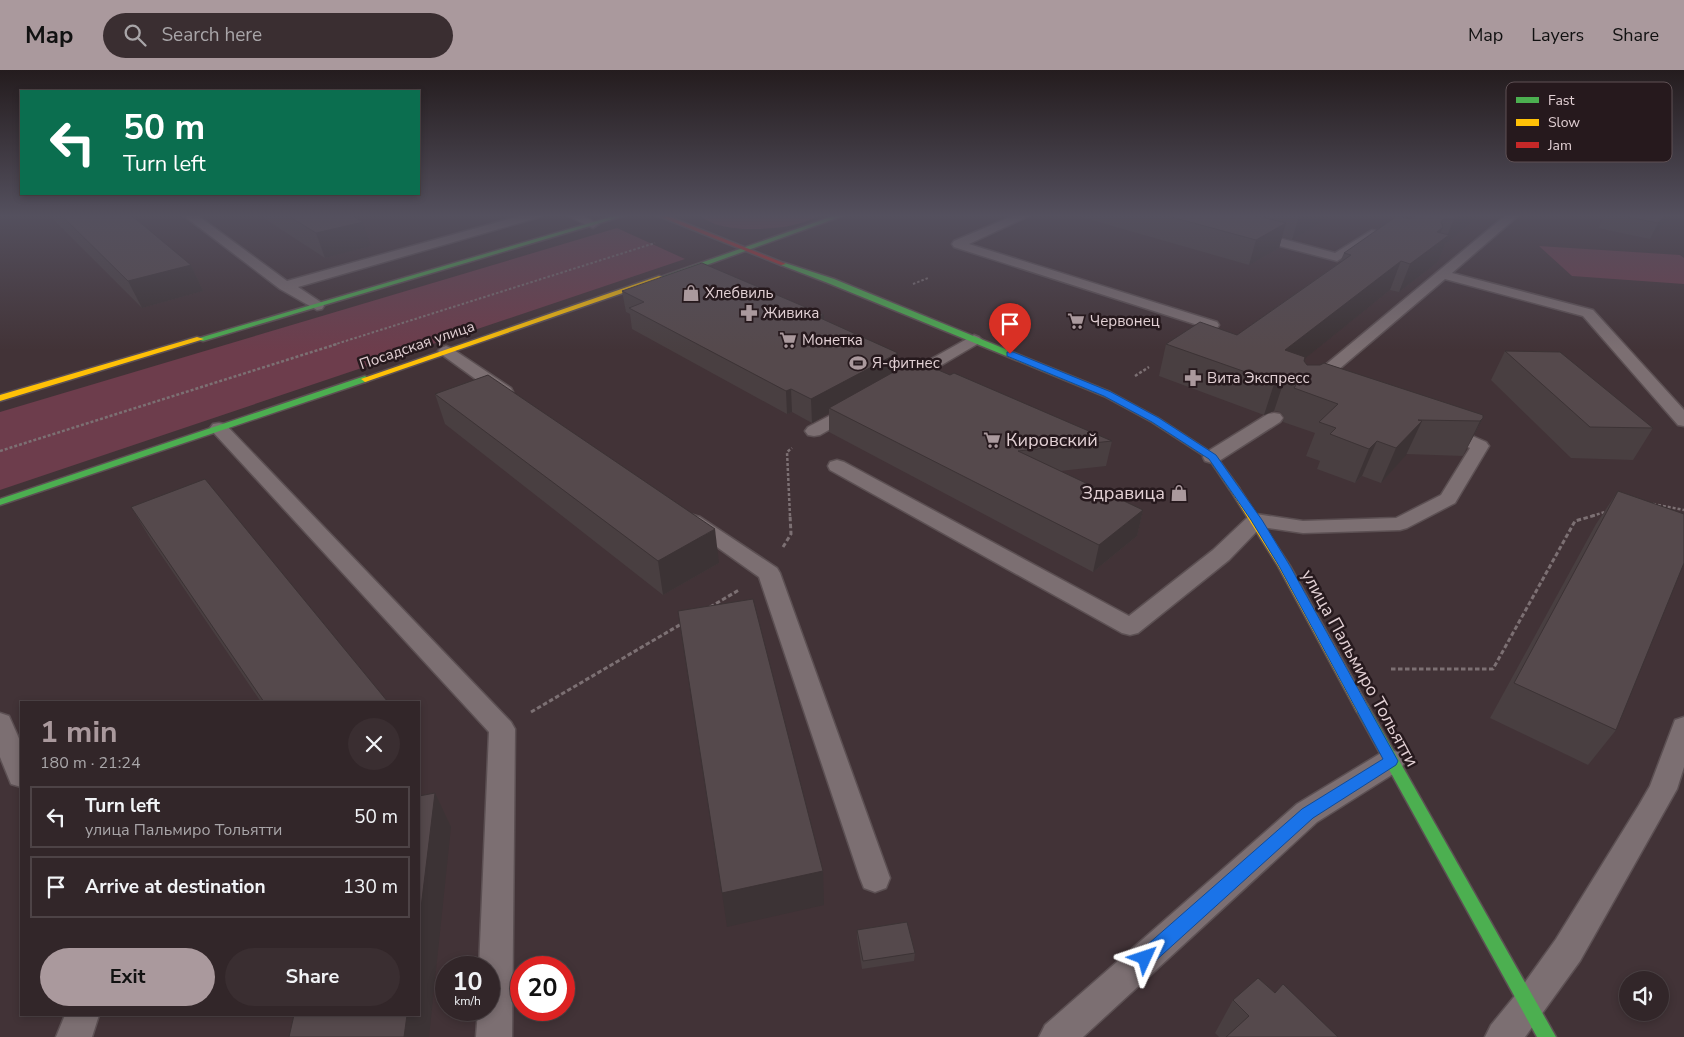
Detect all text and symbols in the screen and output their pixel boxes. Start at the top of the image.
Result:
search box [103,13,453,58]
text: Map [25,19,73,51]
icon: search [121,21,149,49]
text: Search here [161,22,262,48]
text: Map [1468,23,1503,47]
text: Layers [1531,23,1584,47]
text: Share [1612,23,1659,47]
legend [1506,82,1672,162]
text: Fast [1548,91,1574,110]
text: 50 m [123,104,205,151]
icon: left [40,110,105,175]
text: Slow [1548,113,1580,132]
text: Jam [1547,136,1572,155]
text: Turn left [123,149,206,179]
shop icon: Хлебвиль [681,283,701,303]
place label: Хлебвиль [705,283,774,303]
pharmacy icon: Живика [739,303,759,323]
place label: Живика [763,303,819,323]
pin [989,303,1031,354]
icon: arrive [996,310,1024,338]
supermarket icon: Червонец [1066,311,1086,331]
place label: Червонец [1090,311,1160,331]
street label: Посадская улица [357,316,477,374]
supermarket icon: Монетка [778,330,798,350]
place label: Монетка [802,330,863,350]
sports icon: Я-фитнес [848,353,868,373]
place label: Я-фитнес [872,353,940,373]
pharmacy icon: Вита Экспресс [1183,368,1203,388]
place label: Вита Экспресс [1207,368,1310,388]
place label: Кировский [1006,428,1098,452]
supermarket icon: Кировский [982,430,1002,450]
place label: Здравица [1082,481,1165,505]
shop icon: Здравица [1169,483,1189,503]
street label: улица Пальмиро Тольятти [1296,565,1424,771]
text: 1 min [40,712,118,753]
button: close [348,718,400,770]
text: 180 m · 21:24 [40,752,141,774]
text: Turn left [85,793,160,819]
icon: left [42,803,70,831]
text: 50 m [354,804,398,830]
text: улица Пальмиро Тольятти [85,819,282,841]
icon: arrive [42,873,70,901]
text: Arrive at destination [85,874,266,900]
text: 130 m [343,874,398,900]
position arrow [1118,931,1170,983]
button: Exit [40,948,215,1006]
button: Share [225,948,400,1006]
speed limit sign: 20 [510,956,575,1021]
text: 10 [452,965,483,999]
map controls [1619,971,1669,1021]
button: sound [1619,971,1669,1021]
text: km/h [454,993,481,1009]

